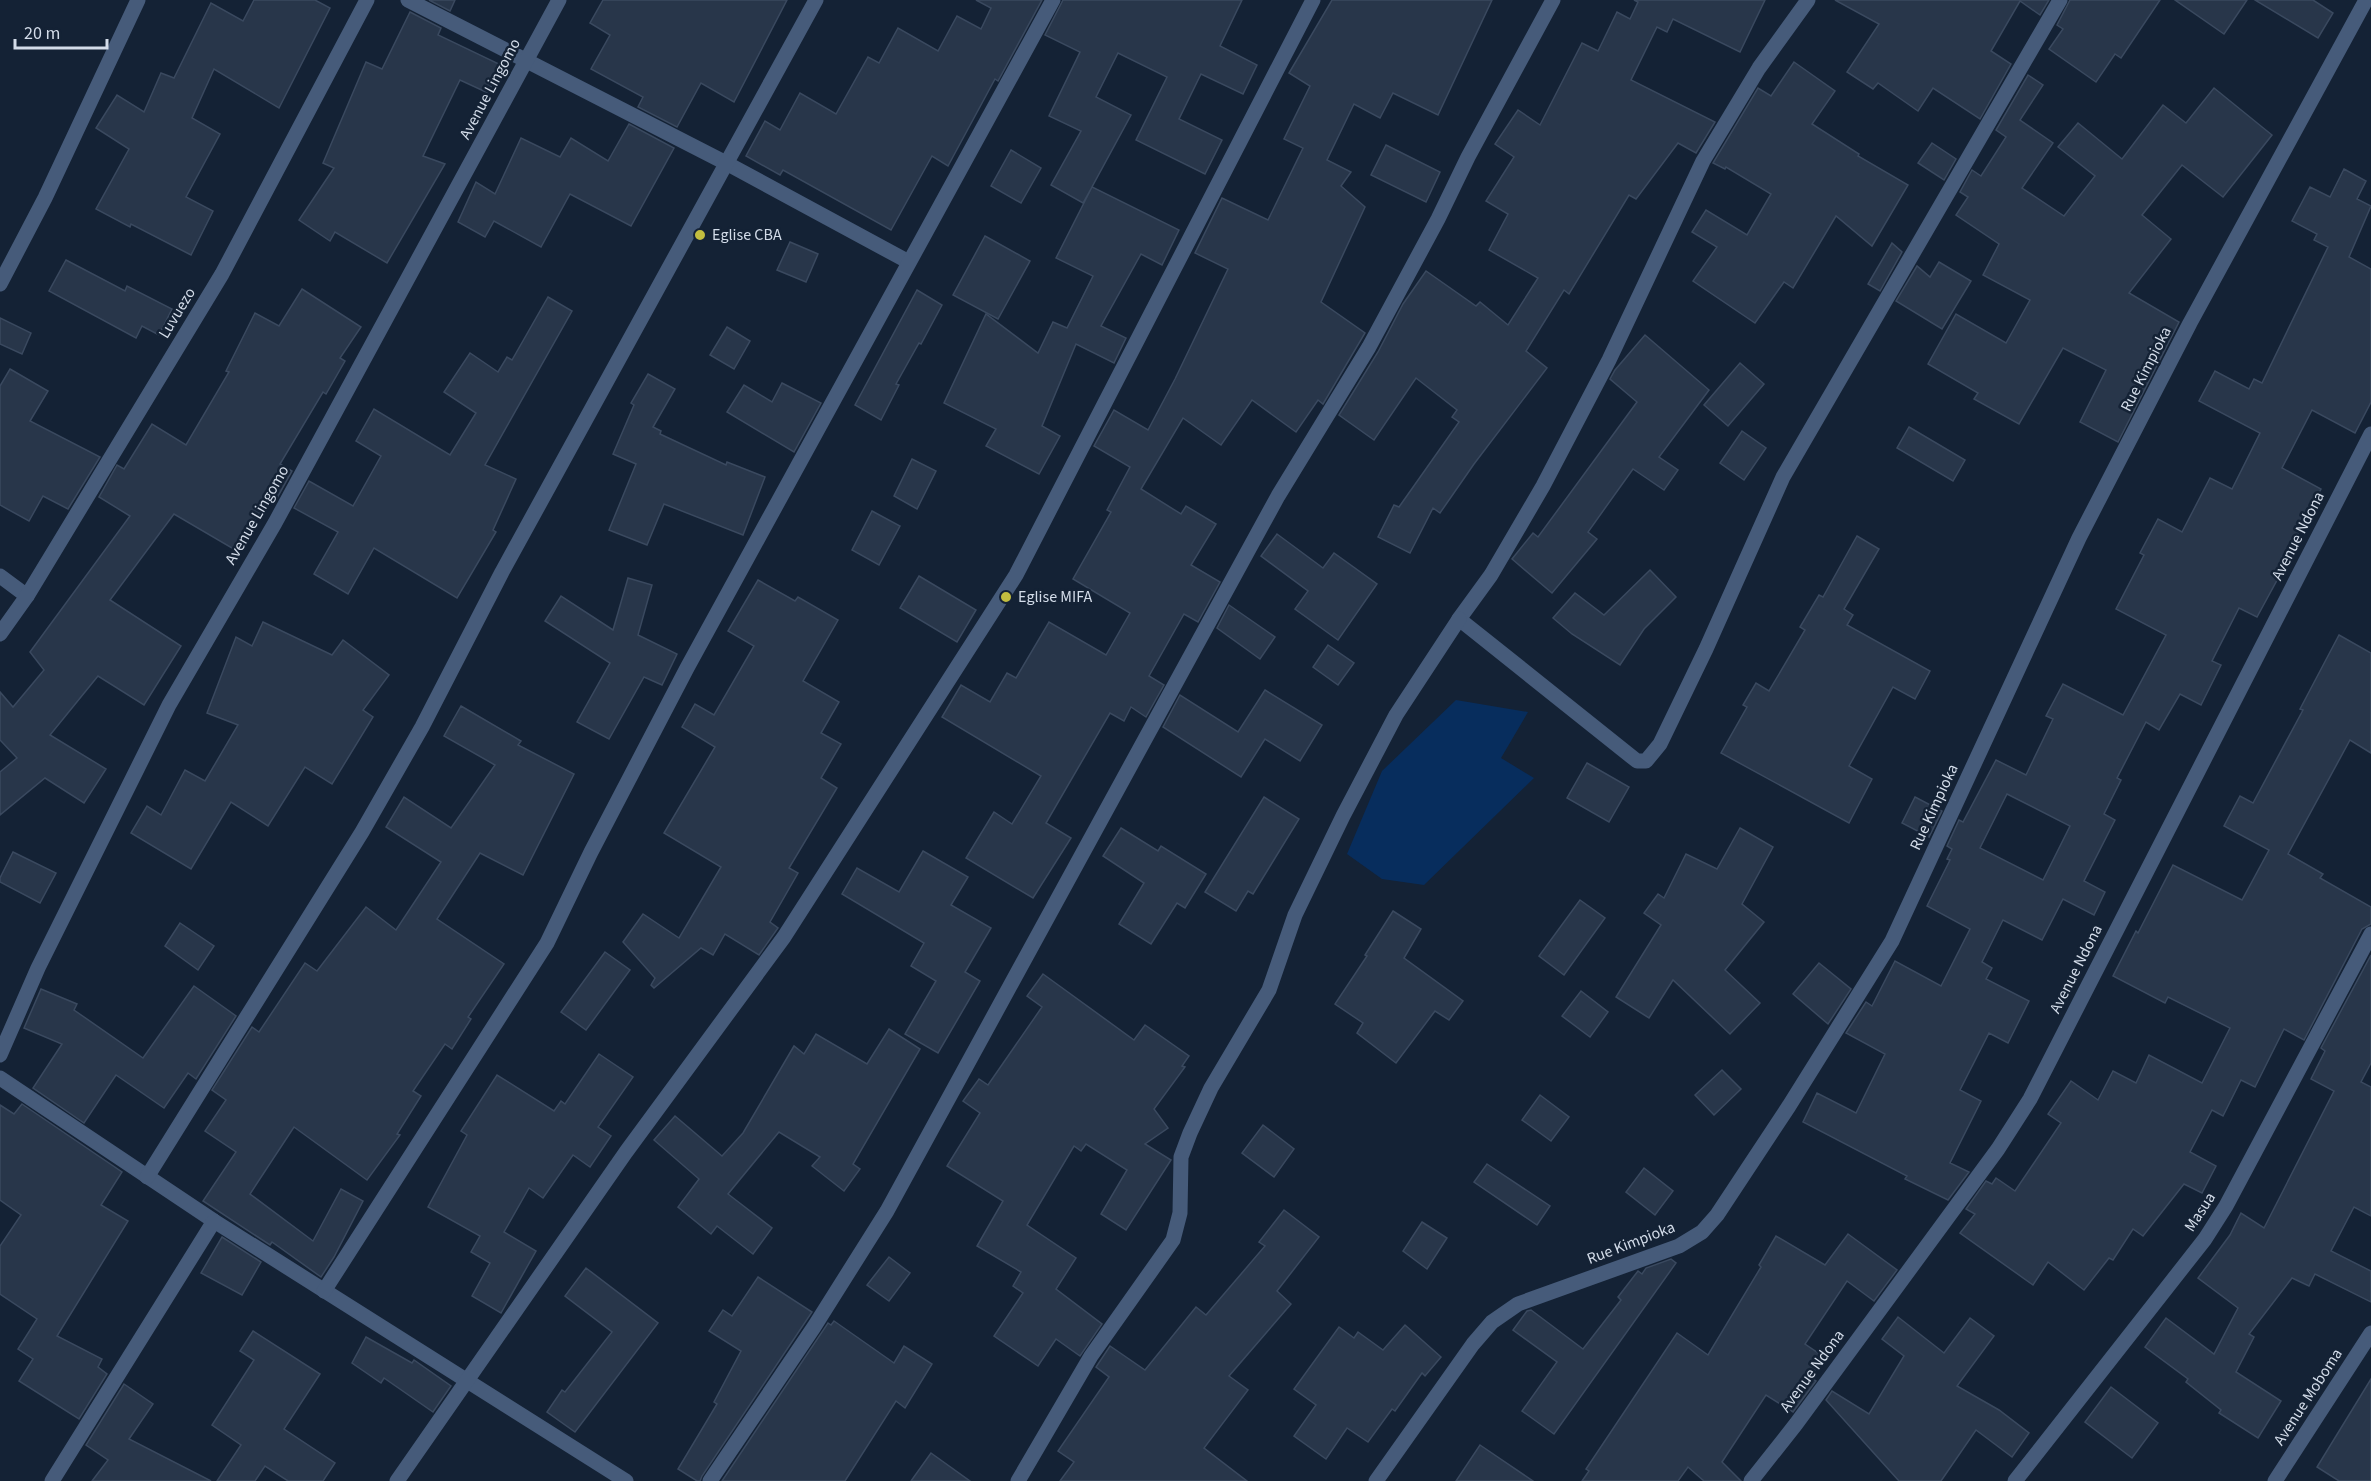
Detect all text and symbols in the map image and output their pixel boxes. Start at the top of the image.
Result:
scale bar [15,12,106,50]
text: 20 m [24,21,60,46]
street label: Avenue Lingomo [454,35,526,143]
place label: Eglise CBA [712,224,782,246]
marker: Eglise CBA [693,228,707,242]
street label: Luvuezo [153,283,201,343]
street label: Rue Kimpioka [2115,323,2177,415]
street label: Avenue Lingomo [220,461,294,569]
street label: Avenue Ndona [2266,488,2330,584]
place label: Eglise MIFA [1018,586,1092,608]
marker: Eglise MIFA [999,590,1013,604]
street label: Rue Kimpioka [1904,760,1964,854]
street label: Avenue Ndona [2044,921,2108,1017]
street label: Masua [2179,1188,2221,1236]
street label: Rue Kimpioka [1584,1216,1678,1270]
street label: Avenue Ndona [1775,1325,1849,1417]
street label: Avenue Moboma [2268,1344,2348,1450]

